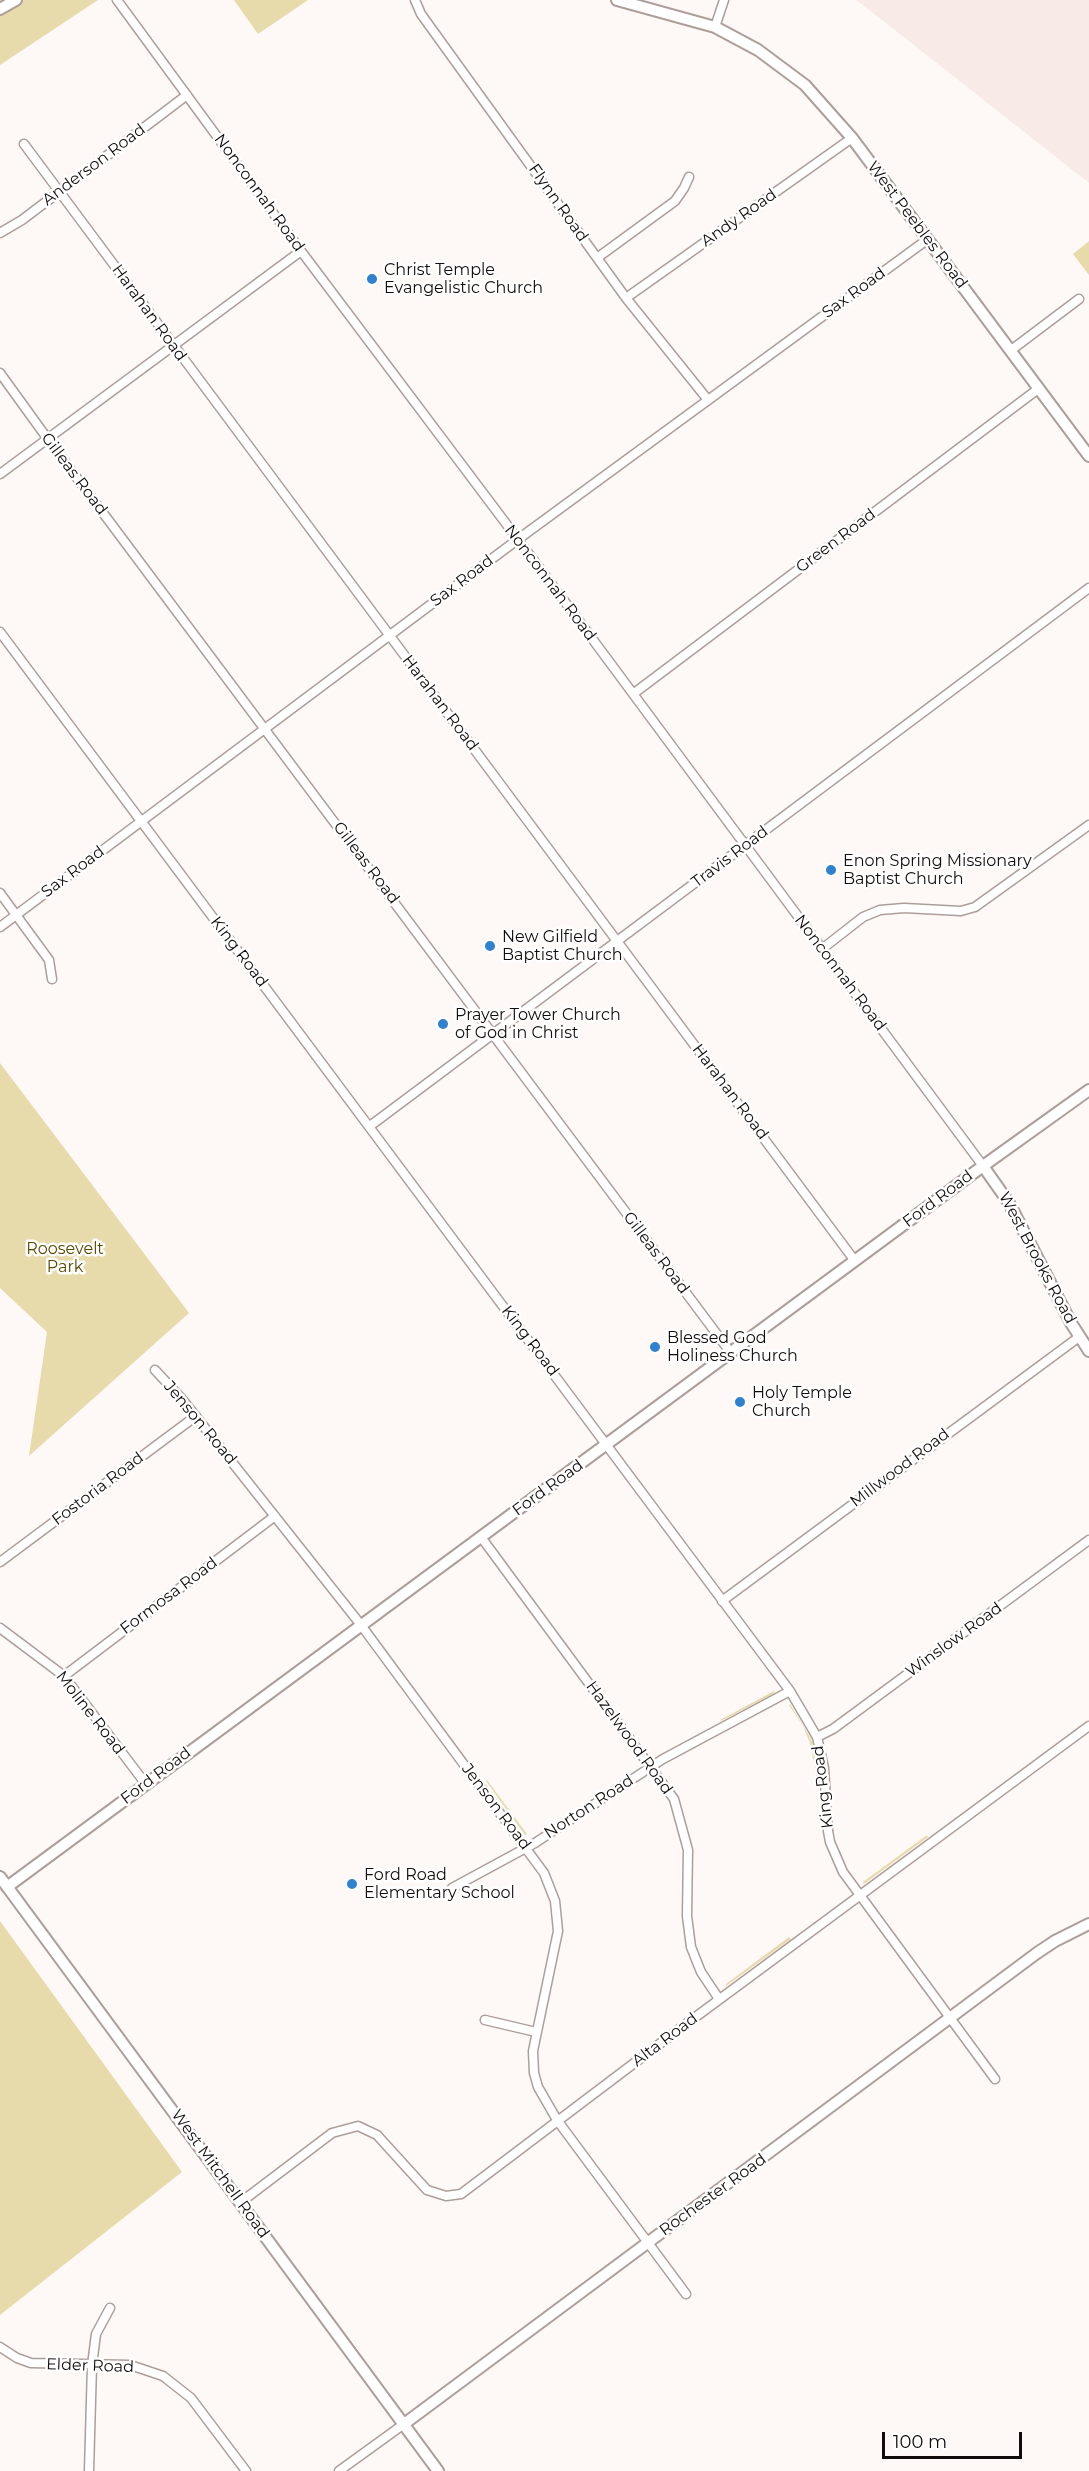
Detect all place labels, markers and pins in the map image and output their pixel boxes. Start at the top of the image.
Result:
place label: Christ Temple Evangelistic Church [384,260,543,298]
marker: Christ Temple Evangelistic Church [365,272,379,286]
place label: Enon Spring Missionary Baptist Church [843,851,1032,889]
marker: Enon Spring Missionary Baptist Church [824,863,838,877]
place label: New Gilfield Baptist Church [502,927,622,965]
marker: New Gilfield Baptist Church [483,939,497,953]
place label: Prayer Tower Church of God in Christ [455,1005,621,1043]
marker: Prayer Tower Church of God in Christ [436,1017,450,1031]
place label: Blessed God Holiness Church [667,1328,798,1366]
marker: Blessed God Holiness Church [648,1340,662,1354]
place label: Holy Temple Church [752,1383,852,1421]
marker: Holy Temple Church [733,1395,747,1409]
place label: Ford Road Elementary School [364,1865,515,1903]
marker: Ford Road Elementary School [345,1877,359,1891]

